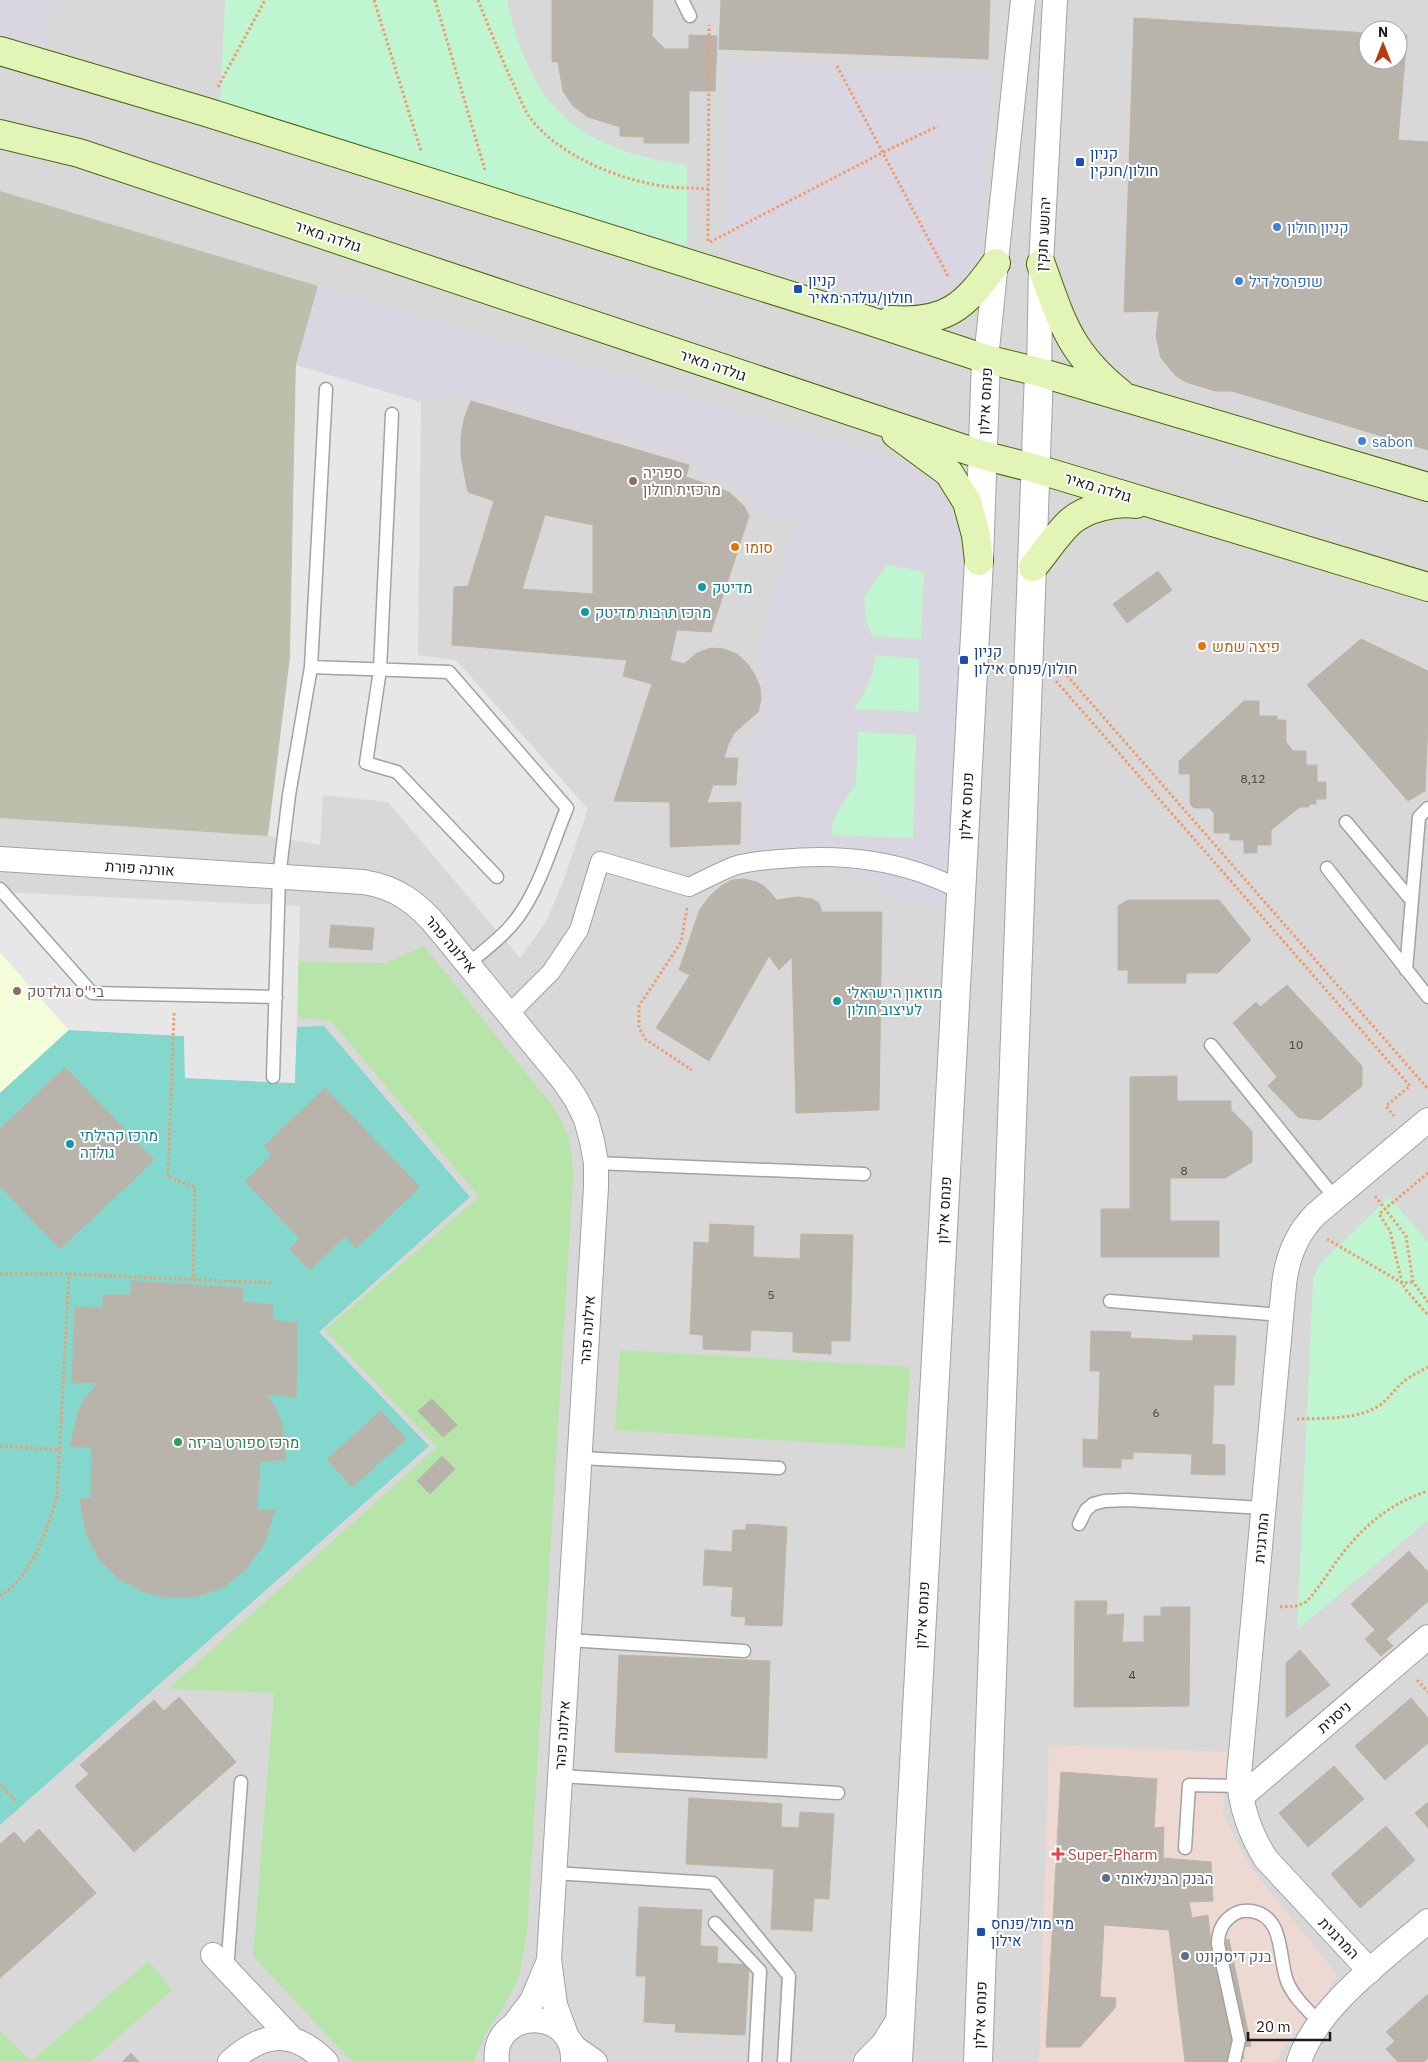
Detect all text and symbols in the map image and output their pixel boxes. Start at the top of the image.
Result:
north arrow [1358,20,1408,70]
text: N [1378,23,1388,41]
place label: קניון חולון/חנקין [1090,144,1158,180]
marker: קניון חולון/חנקין [1074,156,1086,168]
street label: יהושע חנקין [1032,196,1054,272]
street label: גולדה מאיר [292,216,364,256]
place label: קניון חולון [1287,218,1349,237]
marker: קניון חולון [1271,221,1283,233]
place label: קניון חולון/גולדה מאיר [808,271,913,307]
place label: שופרסל דיל [1249,272,1323,291]
marker: שופרסל דיל [1233,275,1245,287]
marker: קניון חולון/גולדה מאיר [792,283,804,295]
street label: גולדה מאיר [677,345,749,385]
street label: פנחס אילון [974,367,996,435]
place label: sabon [1372,432,1413,451]
marker: sabon [1356,435,1368,447]
place label: ספריה מרכזית חולון [643,463,721,499]
street label: גולדה מאיר [1062,468,1134,506]
marker: ספריה מרכזית חולון [627,475,639,487]
place label: סומו [745,538,773,557]
marker: סומו [729,541,741,553]
place label: מדיטק [712,578,752,597]
marker: מדיטק [696,581,708,593]
place label: מרכז תרבות מדיטק [595,603,711,622]
marker: מרכז תרבות מדיטק [579,606,591,618]
place label: פיצה שמש [1212,637,1280,656]
marker: פיצה שמש [1196,640,1208,652]
place label: קניון חולון/פנחס אילון [974,642,1077,678]
marker: קניון חולון/פנחס אילון [958,654,970,666]
house number: 8,12 [1241,771,1265,786]
street label: פנחס אילון [955,772,977,840]
street label: אורנה פורת [105,856,175,880]
street label: אילונה פהר [421,911,481,977]
place label: בי''ס גולדטק [27,982,104,1001]
place label: מוזאון הישראלי לעיצוב חולון [847,983,943,1019]
marker: בי''ס גולדטק [11,985,23,997]
marker: מוזאון הישראלי לעיצוב חולון [831,995,843,1007]
house number: 10 [1289,1037,1303,1052]
place label: מרכז קהילתי גולדה [80,1126,158,1162]
marker: מרכז קהילתי גולדה [64,1138,76,1150]
house number: 8 [1180,1163,1188,1178]
street label: פנחס אילון [933,1176,955,1244]
house number: 5 [767,1287,775,1302]
street label: אילונה פהר [575,1295,599,1365]
house number: 6 [1152,1405,1160,1420]
place label: מרכז ספורט בריזה [188,1433,299,1452]
marker: מרכז ספורט בריזה [172,1436,184,1448]
street label: המרגנית [1249,1512,1273,1564]
street label: פנחס אילון [911,1581,933,1649]
house number: 4 [1128,1667,1136,1682]
street label: ניסנית [1313,1697,1355,1737]
street label: אילונה פהר [550,1700,574,1770]
place label: Super-Pharm [1068,1845,1158,1864]
marker: Super-Pharm [1052,1848,1064,1860]
place label: הבנק הבינלאומי [1116,1869,1214,1888]
marker: הבנק הבינלאומי [1100,1872,1112,1884]
street label: המרגנית [1315,1913,1363,1963]
place label: מיי מול/פנחס אילון [991,1914,1074,1950]
marker: מיי מול/פנחס אילון [975,1926,987,1938]
place label: בנק דיסקונט [1195,1947,1272,1966]
marker: בנק דיסקונט [1179,1950,1191,1962]
street label: פנחס אילון [969,1981,991,2049]
scale bar [1248,2010,1330,2042]
text: 20 m [1256,2017,1291,2036]

